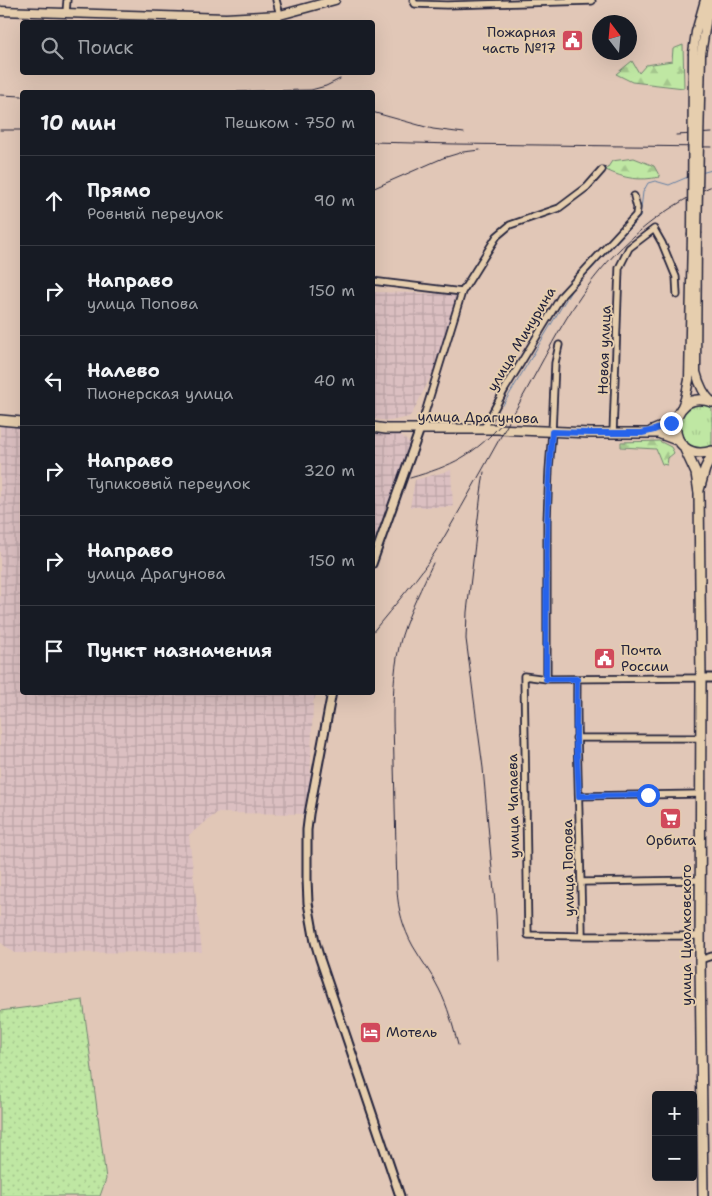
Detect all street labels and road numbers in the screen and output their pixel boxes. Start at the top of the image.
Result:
street label: улица Мичурина [483,283,559,395]
street label: Новая улица [593,305,615,395]
street label: улица Драгунова [417,407,539,427]
street label: улица Чапаева [503,753,523,858]
street label: улица Попова [558,819,578,917]
street label: улица Циолковского [677,864,695,1006]

